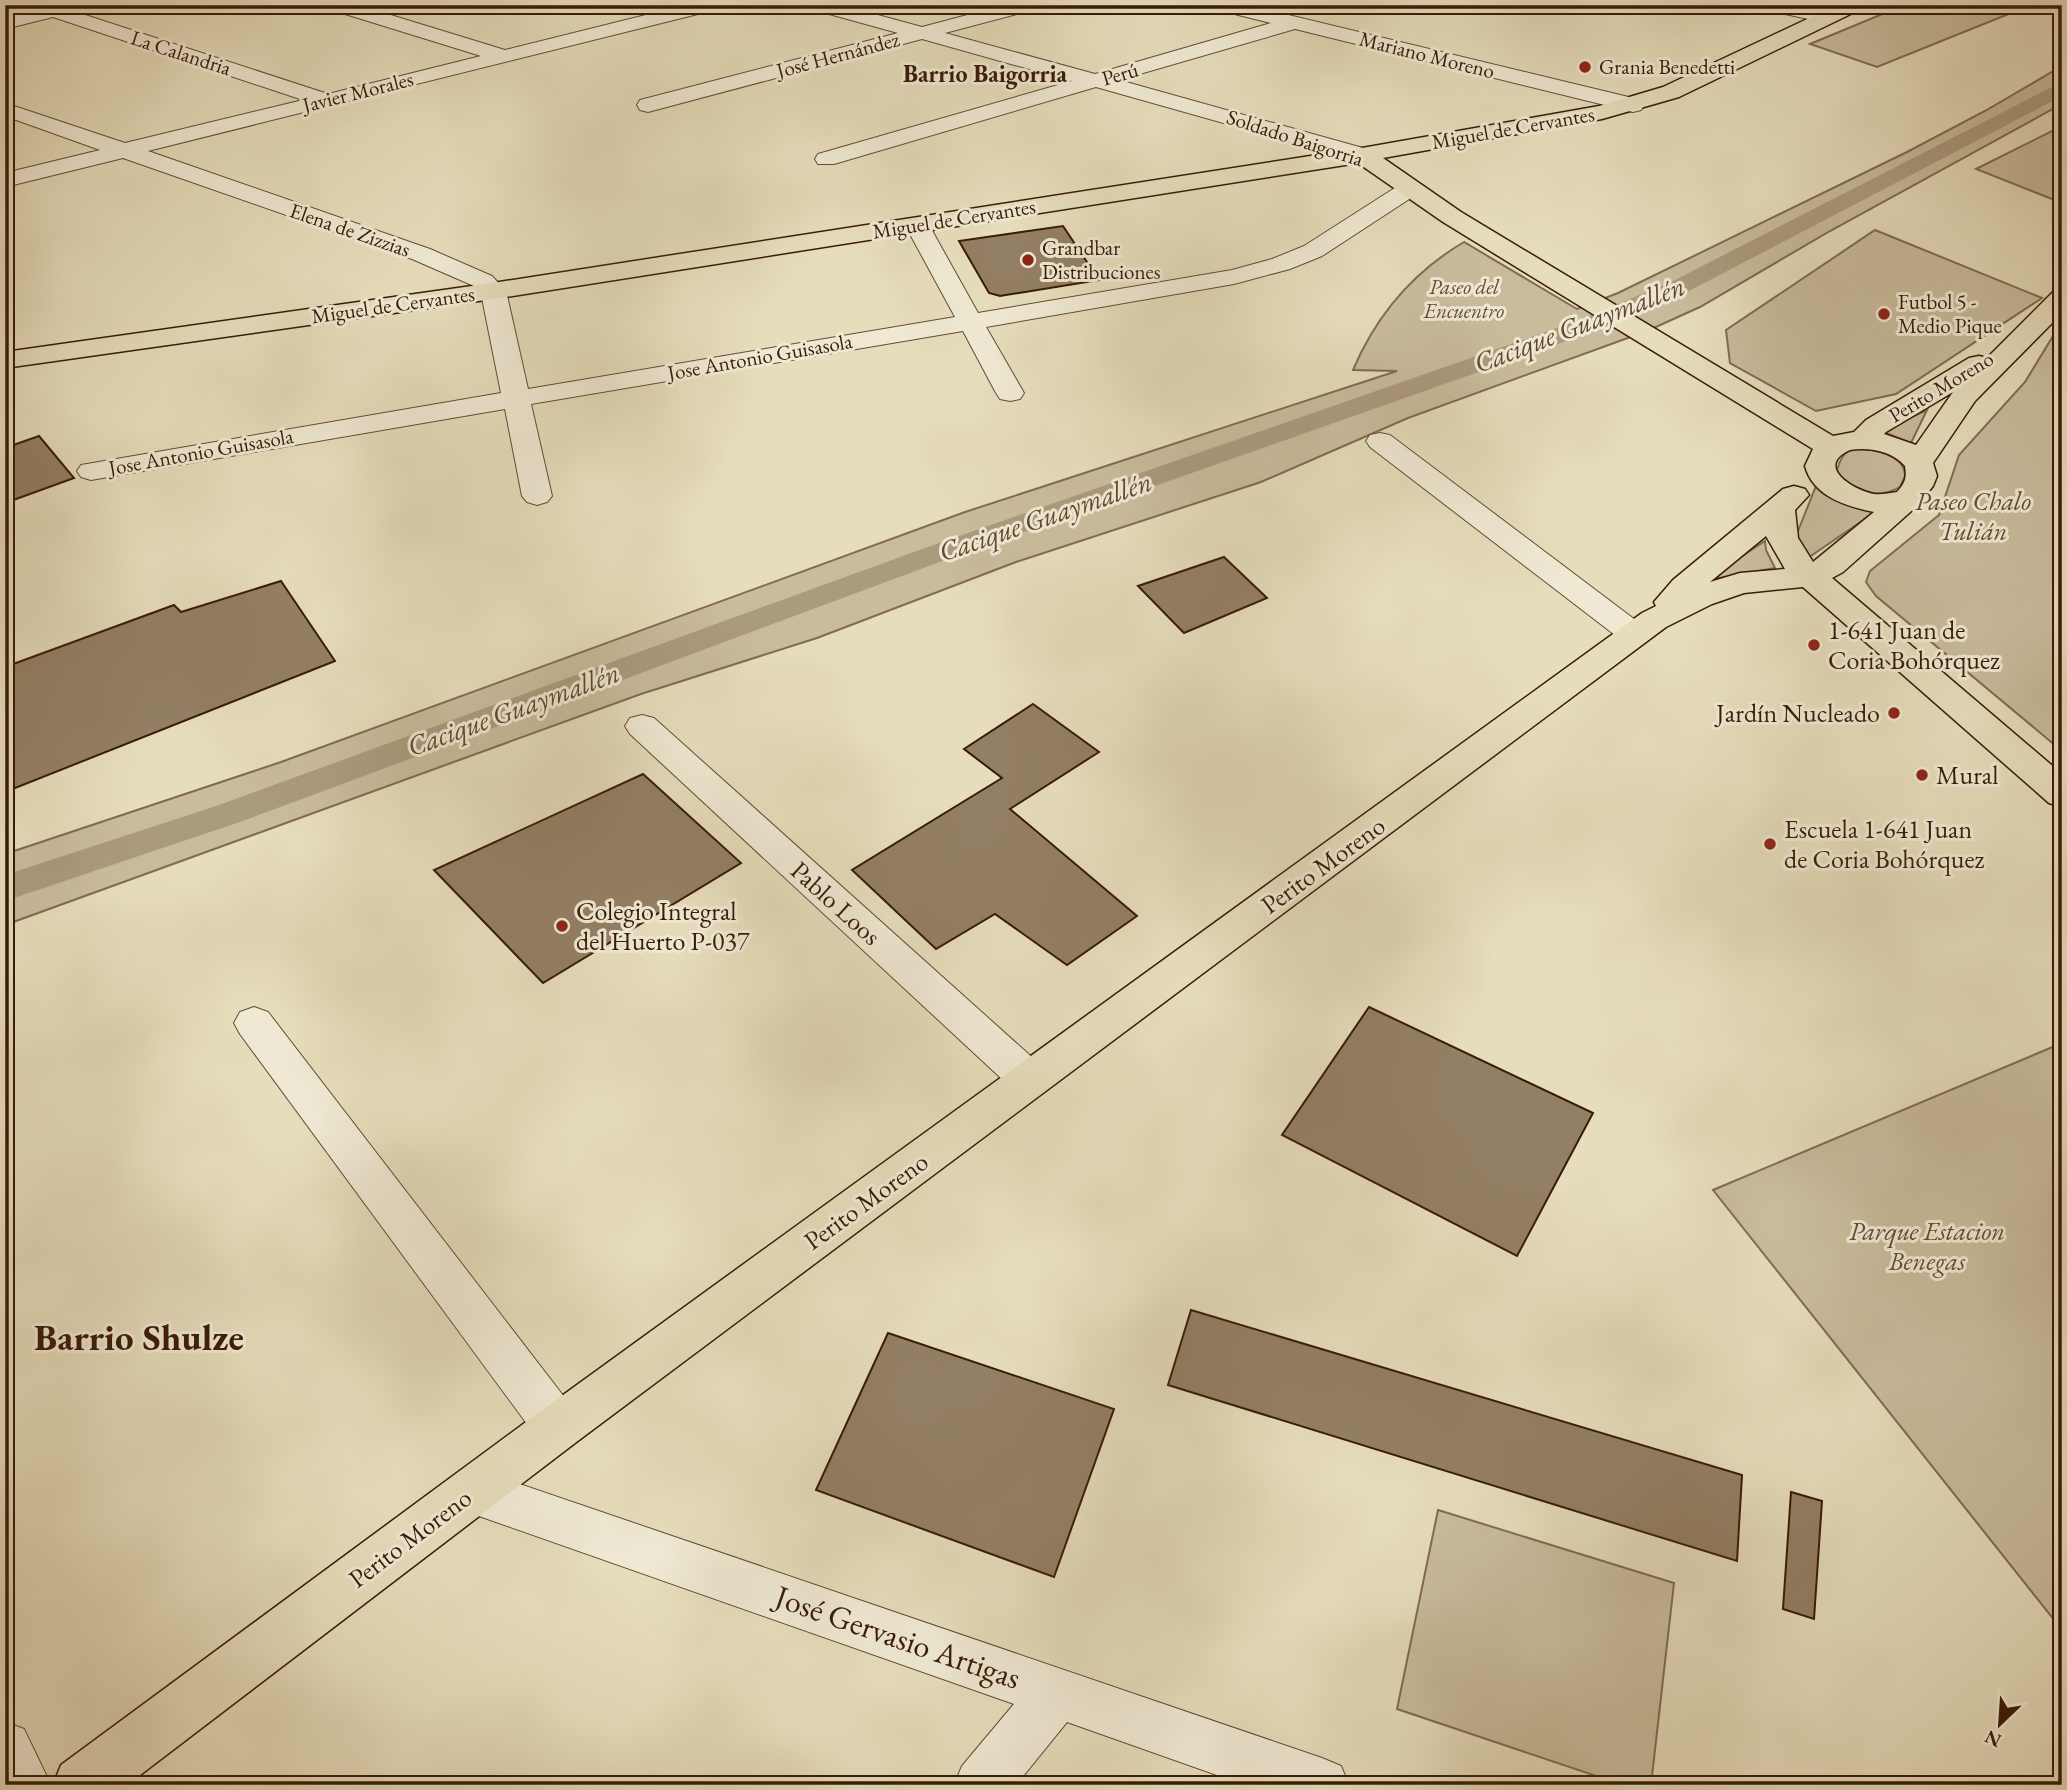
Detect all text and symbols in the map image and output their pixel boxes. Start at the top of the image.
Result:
street label: La Calandria [128,24,235,82]
street label: José Hernández [771,25,902,84]
street label: Mariano Moreno [1357,25,1498,84]
place label: Grania Benedetti [1599,53,1735,80]
street label: Perú [1098,55,1141,92]
district label: Barrio Baigorria [903,58,1068,90]
marker: Grania Benedetti [1577,59,1593,75]
street label: Javier Morales [298,65,416,119]
street label: Miguel de Cervantes [1429,100,1597,155]
street label: Soldado Baigorria [1223,103,1367,173]
street label: Miguel de Cervantes [870,192,1038,245]
street label: Elena de Zizzias [286,196,414,263]
place label: Grandbar Distribuciones [1042,234,1161,285]
marker: Grandbar Distribuciones [1020,252,1036,268]
water label: Cacique Guaymallén [1468,267,1690,382]
park label: Paseo del Encuentro [1423,273,1504,324]
street label: Miguel de Cervantes [309,280,477,329]
place label: Futbol 5 - Medio Pique [1898,288,2002,339]
marker: Futbol 5 - Medio Pique [1876,306,1892,322]
street label: Jose Antonio Guisasola [663,327,855,386]
street label: Perito Moreno [1883,345,1998,428]
street label: Jose Antonio Guisasola [104,422,296,481]
water label: Cacique Guaymallén [934,463,1157,570]
park label: Paseo Chalo Tulián [1915,484,2031,548]
place label: 1-641 Juan de Coria Bohórquez [1828,613,2000,677]
marker: 1-641 Juan de Coria Bohórquez [1806,637,1822,653]
water label: Cacique Guaymallén [402,654,624,765]
place label: Jardín Nucleado [1714,696,1880,730]
marker: Jardín Nucleado [1886,705,1902,721]
place label: Mural [1936,758,1998,792]
marker: Mural [1914,767,1930,783]
street label: Perito Moreno [1254,808,1392,922]
place label: Escuela 1-641 Juan de Coria Bohórquez [1784,812,1985,876]
marker: Escuela 1-641 Juan de Coria Bohórquez [1762,836,1778,852]
street label: Pablo Loos [784,854,888,952]
place label: Colegio Integral del Huerto P-037 [576,894,750,958]
marker: Colegio Integral del Huerto P-037 [554,918,570,934]
street label: Perito Moreno [797,1144,935,1258]
park label: Parque Estacion Benegas [1849,1214,2005,1278]
district label: Barrio Shulze [34,1313,244,1361]
street label: Perito Moreno [342,1481,478,1595]
street label: José Gervasio Artigas [767,1574,1026,1699]
north arrow [1966,1688,2036,1758]
text: N [1980,1724,2005,1754]

